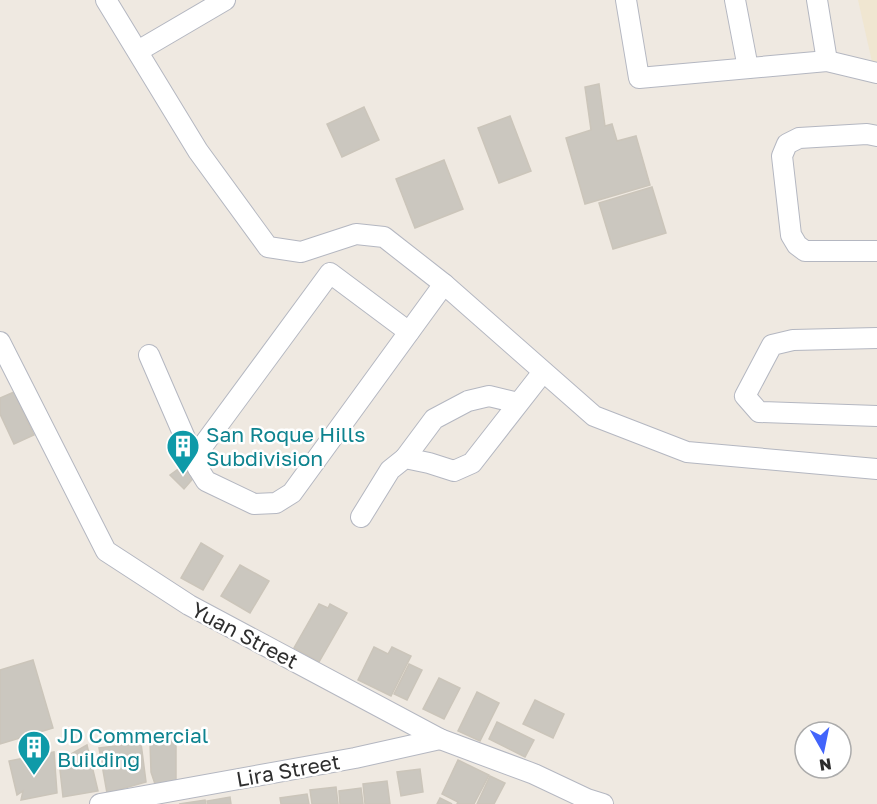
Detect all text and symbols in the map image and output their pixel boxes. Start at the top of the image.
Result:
place label: San Roque Hills Subdivision [206,421,365,471]
building icon: San Roque Hills Subdivision [165,428,201,475]
street label: Yuan Street [187,596,303,674]
north arrow [793,720,853,780]
place label: JD Commercial Building [57,722,208,772]
building icon: JD Commercial Building [16,729,52,776]
street label: Lira Street [234,748,342,792]
text: N [818,754,833,776]

